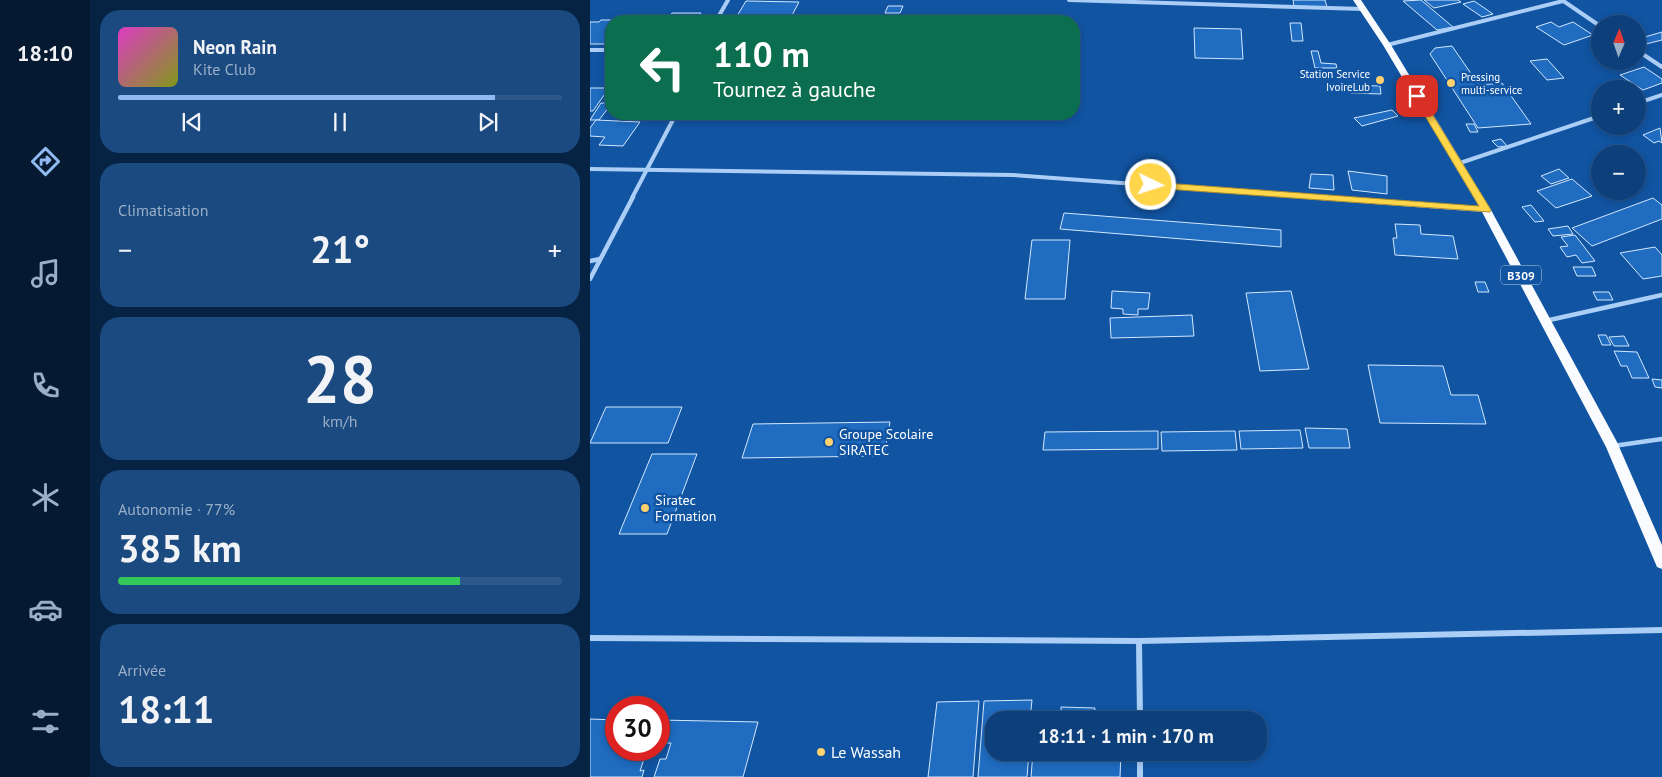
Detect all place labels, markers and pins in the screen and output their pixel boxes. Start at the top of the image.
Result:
place label: Station Service IvoireLub [1300,67,1370,94]
place label: Pressing multi-service [1461,70,1523,97]
marker: Station Service IvoireLub [1374,74,1386,86]
pin [1396,75,1438,117]
marker: Pressing multi-service [1445,77,1457,89]
place label: Groupe Scolaire SIRATEC [839,425,933,459]
marker: Groupe Scolaire SIRATEC [823,436,835,448]
place label: Siratec Formation [655,491,716,525]
marker: Siratec Formation [639,502,651,514]
place label: Le Wassah [831,742,901,762]
marker: Le Wassah [815,746,827,758]

